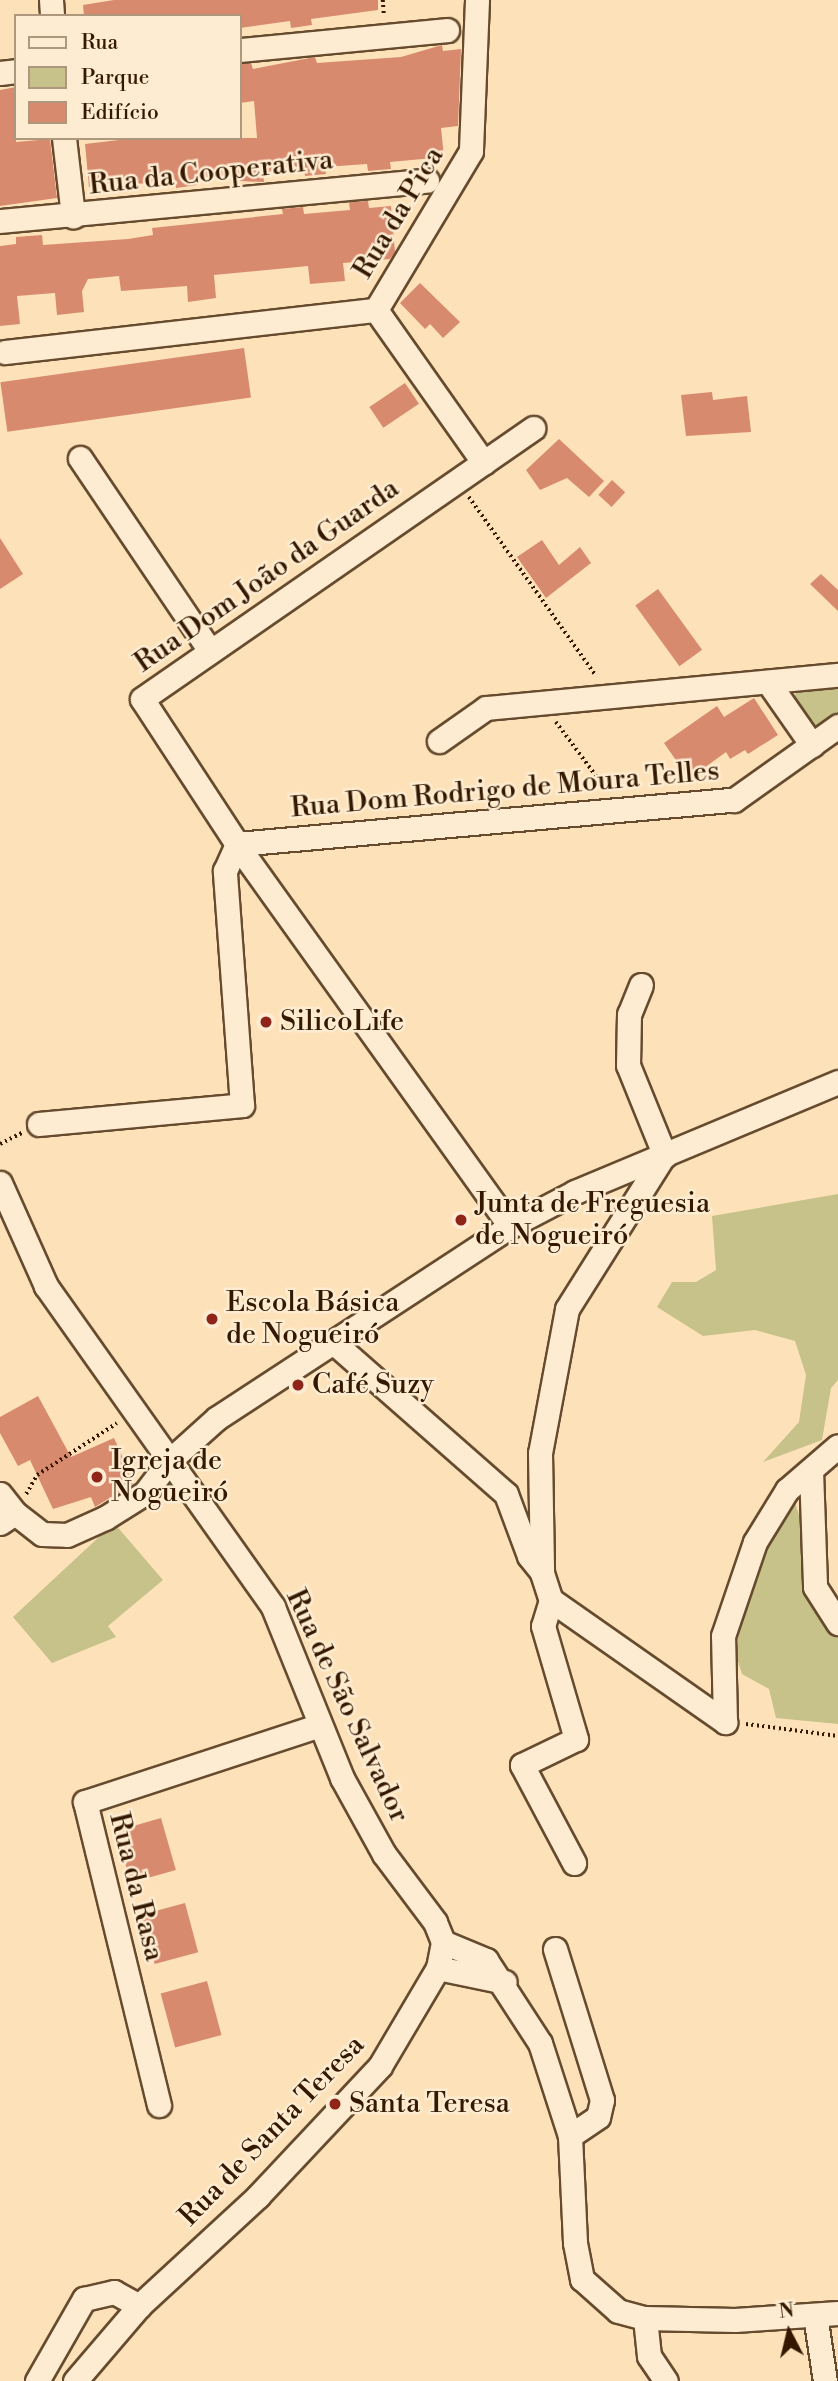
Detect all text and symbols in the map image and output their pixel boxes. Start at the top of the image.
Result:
legend [14,14,242,140]
text: Rua [81,30,118,56]
text: Parque [81,65,149,91]
text: Edifício [81,100,159,126]
street label: Rua da Pica [347,141,451,285]
street label: Rua da Cooperativa [87,143,335,203]
street label: Rua Dom João da Guarda [128,472,406,680]
street label: Rua Dom Rodrigo de Moura Telles [289,755,721,825]
place label: SilicoLife [280,1005,404,1039]
marker: SilicoLife [258,1014,274,1030]
place label: Junta de Freguesia de Nogueiró [475,1187,710,1253]
marker: Junta de Freguesia de Nogueiró [453,1212,469,1228]
place label: Escola Básica de Nogueiró [226,1286,399,1352]
marker: Escola Básica de Nogueiró [204,1311,220,1327]
place label: Café Suzy [312,1368,434,1402]
marker: Café Suzy [290,1377,306,1393]
place label: Igreja de Nogueiró [111,1444,229,1510]
marker: Igreja de Nogueiró [89,1469,105,1485]
street label: Rua de São Salvador [278,1584,416,1828]
street label: Rua da Rasa [101,1809,171,1965]
street label: Rua de Santa Teresa [172,2029,372,2233]
place label: Santa Teresa [349,2087,510,2121]
marker: Santa Teresa [327,2096,343,2112]
north arrow [754,2297,824,2367]
text: N [778,2298,795,2324]

